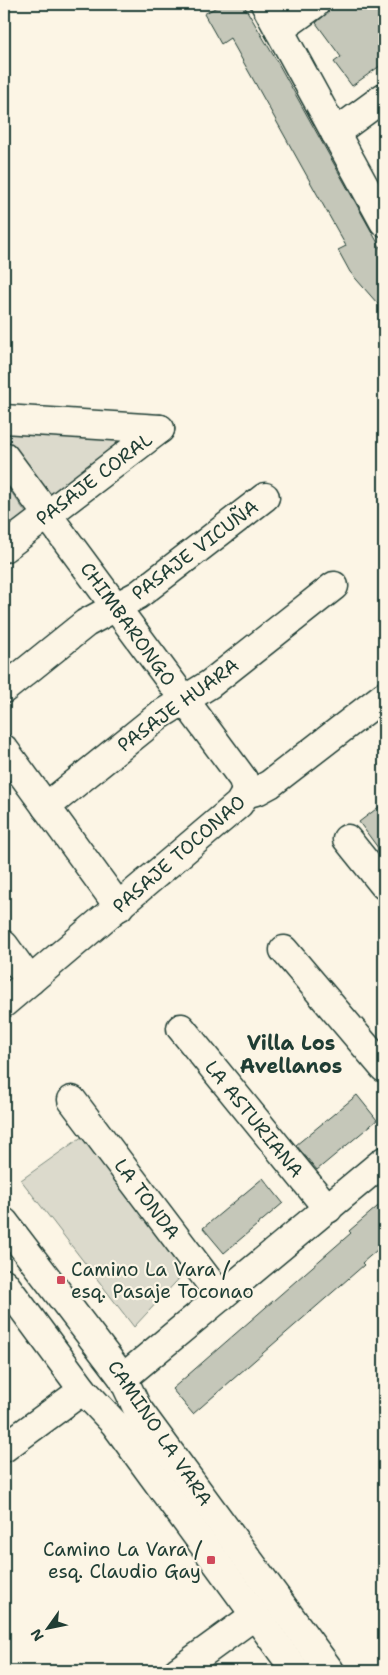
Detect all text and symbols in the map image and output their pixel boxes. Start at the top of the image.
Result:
street label: PASAJE CORAL [31,427,157,531]
street label: PASAJE VICUÑA [126,493,264,606]
street label: CHIMBARONGO [75,557,181,691]
street label: PASAJE HUARA [112,652,244,758]
street label: PASAJE TOCONAO [107,789,251,919]
district label: Villa Los Avellanos [240,1030,342,1079]
street label: LA ASTURIANA [199,1055,309,1183]
street label: LA TONDA [108,1154,186,1245]
place label: Camino La Vara / esq. Pasaje Toconao [71,1257,254,1304]
marker: Camino La Vara / esq. Pasaje Toconao [55,1274,67,1286]
street label: CAMINO LA VARA [102,1355,218,1511]
place label: Camino La Vara / esq. Claudio Gay [43,1537,203,1584]
marker: Camino La Vara / esq. Claudio Gay [205,1554,217,1566]
north arrow [22,1602,72,1652]
text: N [27,1626,48,1645]

